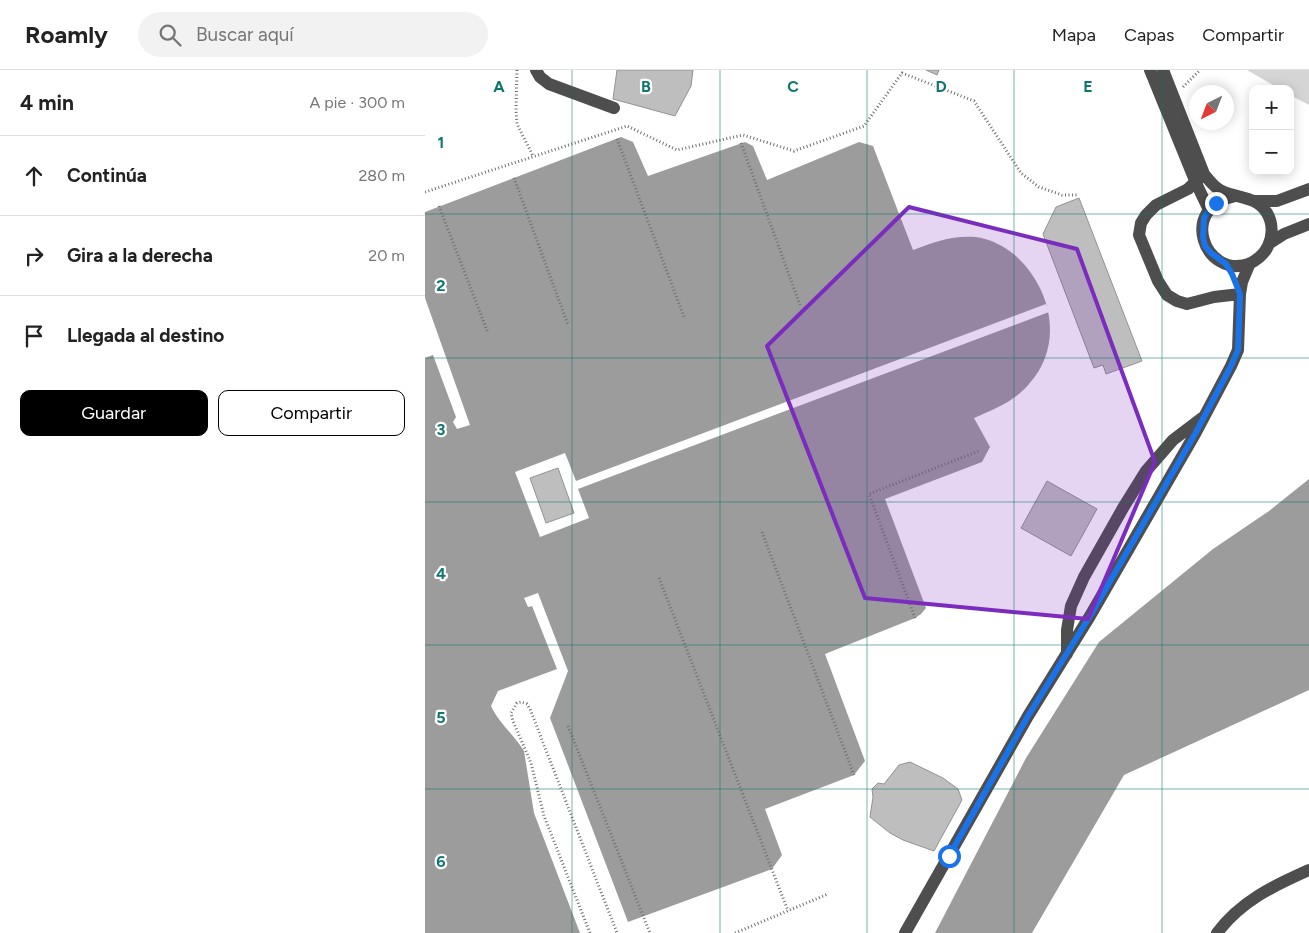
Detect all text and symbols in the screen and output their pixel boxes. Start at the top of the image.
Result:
search box [138,12,488,57]
text: Roamly [25,20,108,49]
icon: search [156,21,184,49]
text: Buscar aquí [196,23,294,46]
text: Mapa [1052,24,1096,46]
text: Capas [1124,24,1174,46]
text: Compartir [1202,24,1284,46]
text: A [493,77,505,96]
text: B [641,77,651,96]
text: C [787,77,799,96]
text: D [935,77,947,96]
text: E [1083,77,1093,96]
north arrow [1189,85,1234,130]
map controls [1249,85,1294,175]
button: + [1249,85,1294,130]
text: 4 min [20,90,74,115]
text: A pie · 300 m [310,93,405,112]
button: − [1249,130,1294,175]
text: 1 [438,133,444,152]
icon: ahead [20,162,48,190]
text: Continúa [67,164,147,187]
text: 280 m [358,166,405,185]
route end [1205,192,1228,215]
icon: right [20,242,48,270]
text: Gira a la derecha [67,244,213,267]
text: 20 m [368,246,405,265]
text: 2 [436,276,446,295]
icon: arrive [20,322,48,350]
text: Llegada al destino [67,324,224,347]
button: Guardar [20,390,208,436]
button: Compartir [218,390,405,436]
text: 3 [437,420,446,439]
text: 4 [436,564,446,583]
text: 5 [436,708,446,727]
route start [938,845,961,868]
text: 6 [436,852,446,871]

